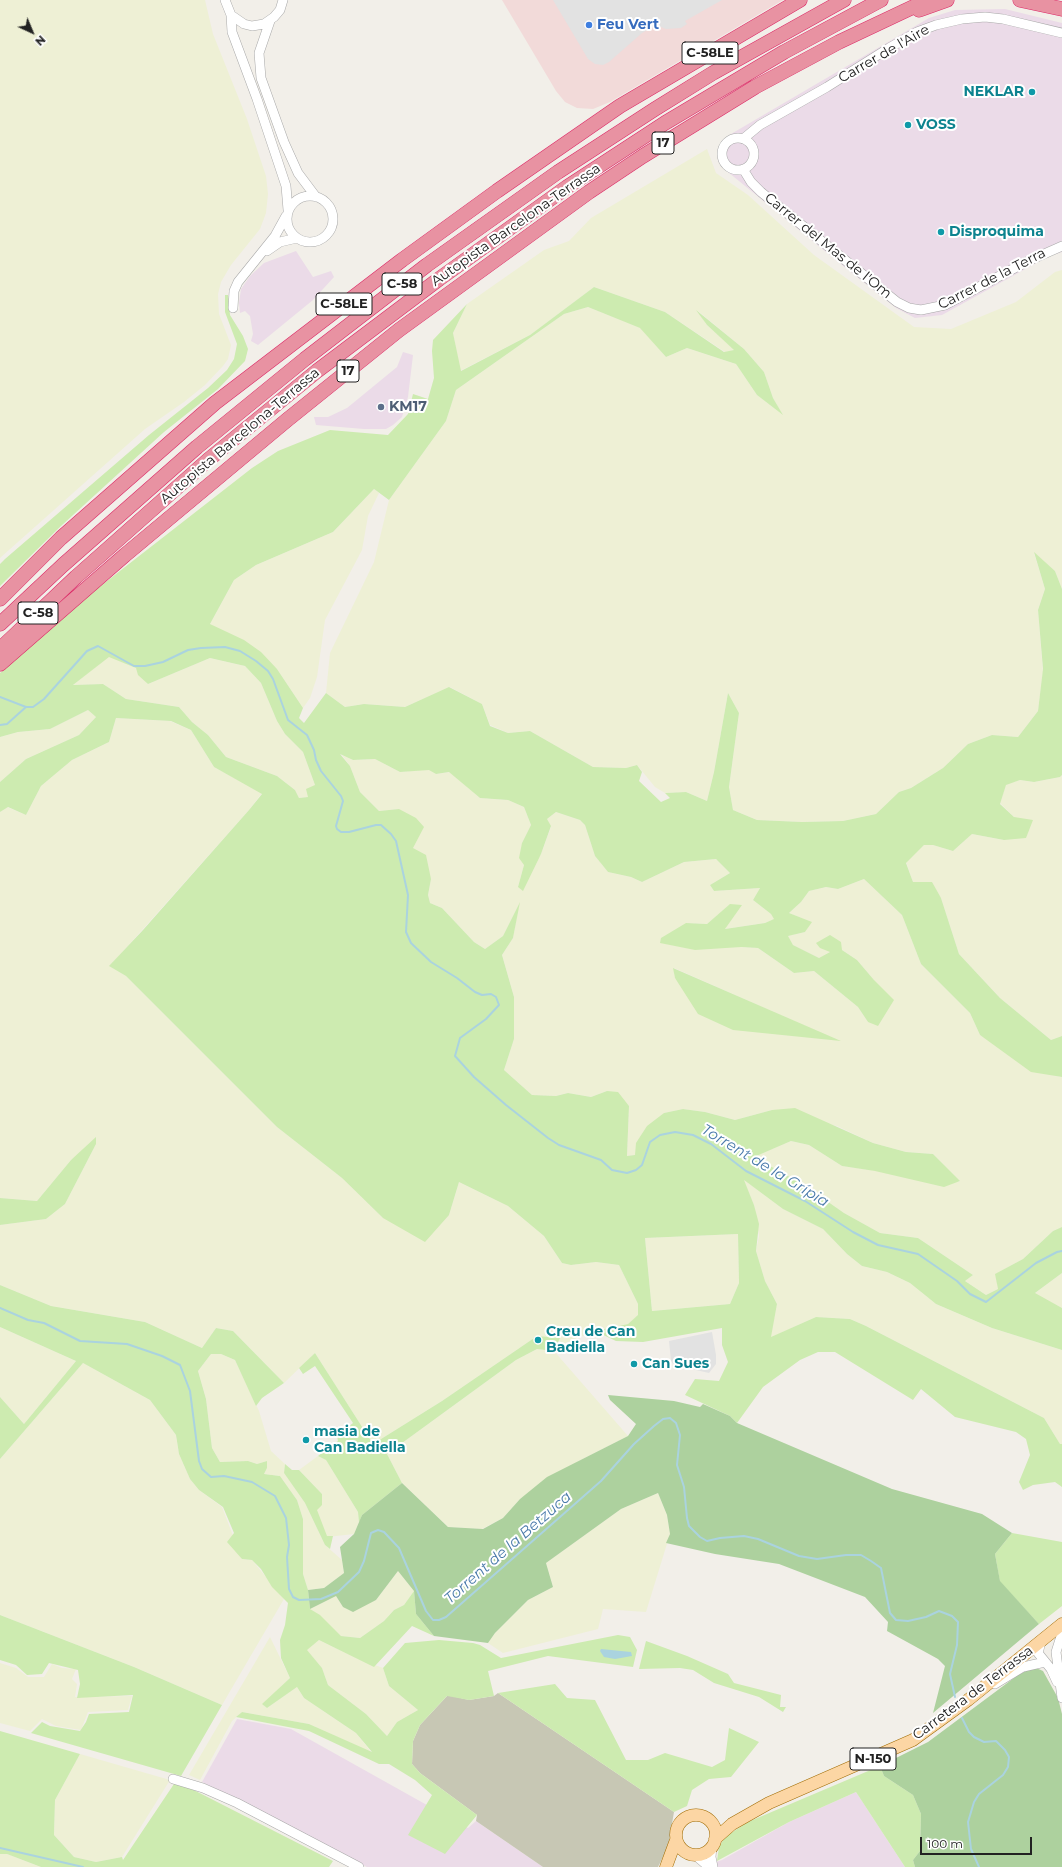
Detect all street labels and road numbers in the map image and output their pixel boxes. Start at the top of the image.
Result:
street label: Carrer de l'Aire [836,21,932,87]
road number: C-58LE [682,42,738,64]
road number: 17 [652,132,674,154]
street label: Autopista Barcelona-Terrassa [428,160,604,290]
street label: Carrer del Mas de l'Om [761,189,895,303]
street label: Carrer de la Terra [935,245,1049,313]
road number: C-58 [382,273,422,295]
road number: C-58LE [316,293,372,315]
road number: 17 [337,360,359,382]
street label: Autopista Barcelona-Terrassa [157,364,323,508]
road number: C-58 [18,602,58,624]
street label: Carretera de Terrassa [909,1642,1037,1744]
road number: N-150 [850,1748,896,1770]

